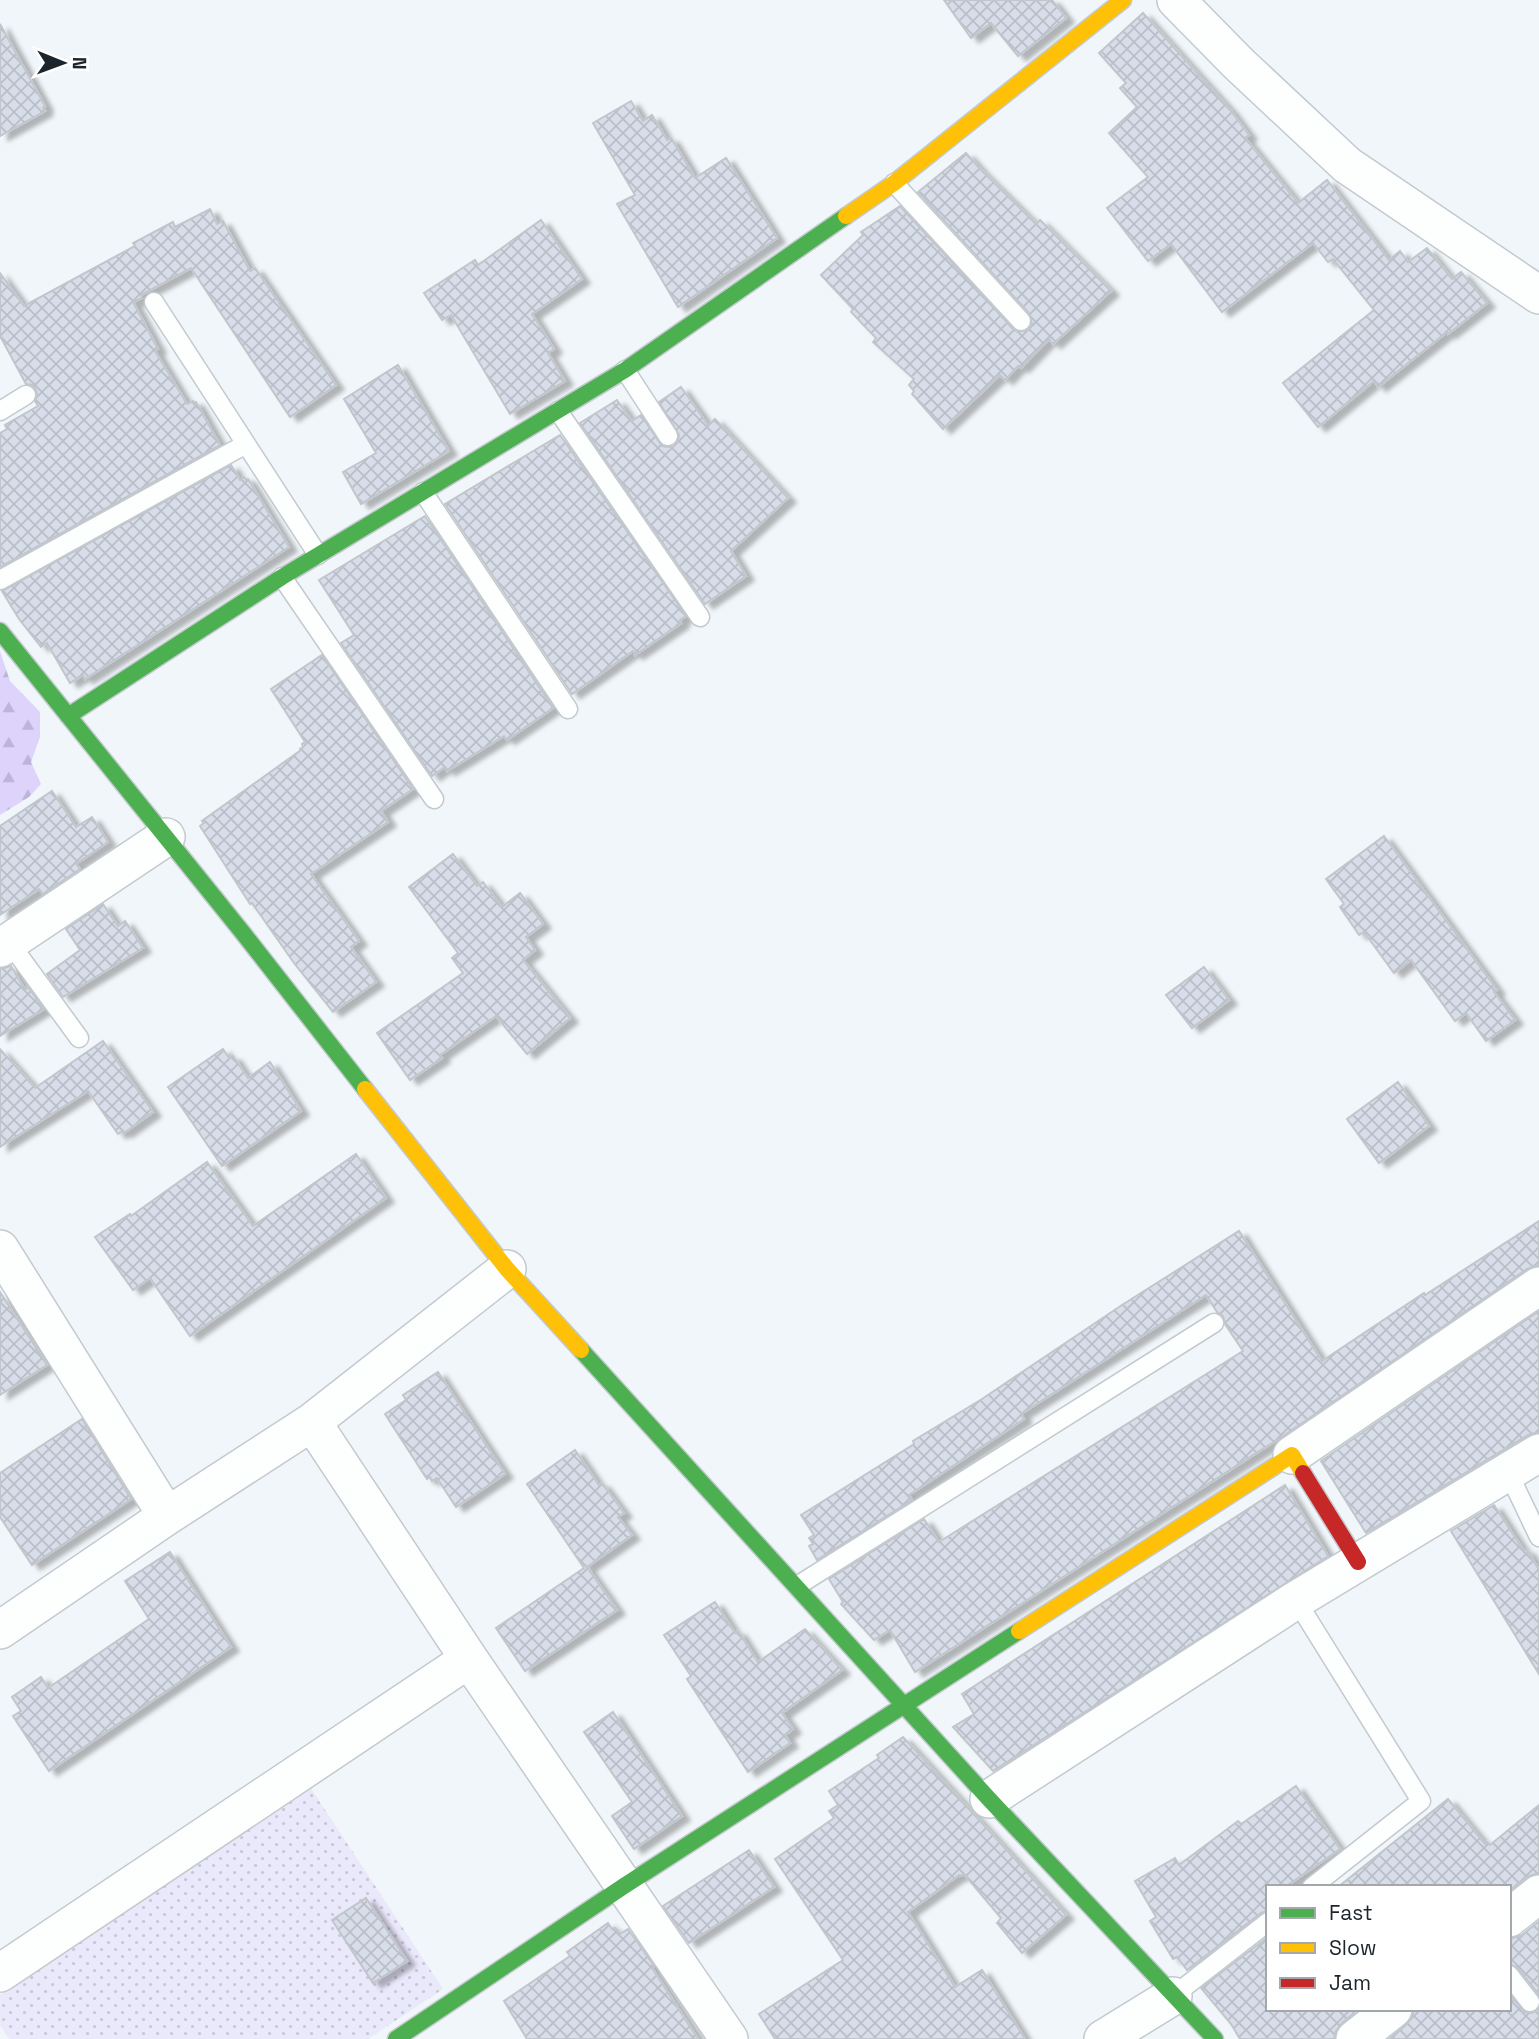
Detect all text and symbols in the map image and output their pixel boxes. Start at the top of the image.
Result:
north arrow [28,28,98,98]
text: N [67,57,92,70]
legend [1266,1885,1511,2011]
text: Fast [1329,1899,1373,1926]
text: Slow [1329,1934,1377,1961]
text: Jam [1329,1969,1371,1996]

